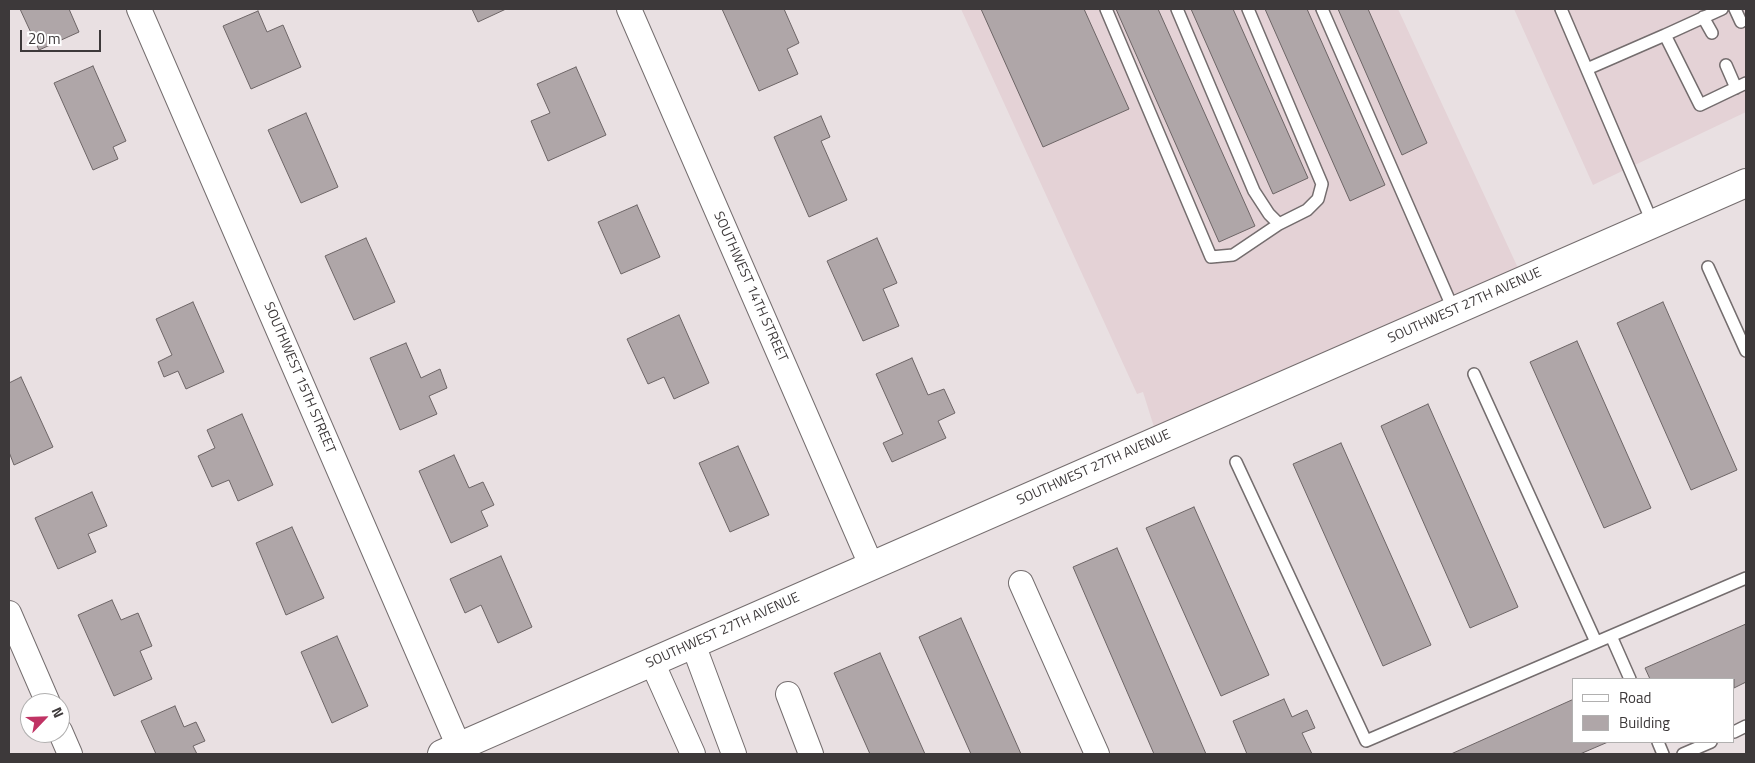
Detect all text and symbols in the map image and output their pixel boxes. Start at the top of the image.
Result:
scale bar [22,20,104,52]
text: 20 m [28,27,61,50]
street label: SOUTHWEST 14TH STREET [709,209,791,365]
street label: SOUTHWEST 27TH AVENUE [1386,264,1544,348]
street label: SOUTHWEST 15TH STREET [259,300,339,456]
street label: SOUTHWEST 27TH AVENUE [1015,426,1173,510]
street label: SOUTHWEST 27TH AVENUE [644,589,802,673]
legend [1572,678,1735,743]
text: Road [1619,686,1651,709]
north arrow [20,693,70,743]
text: N [47,703,70,721]
text: Building [1619,711,1670,734]

